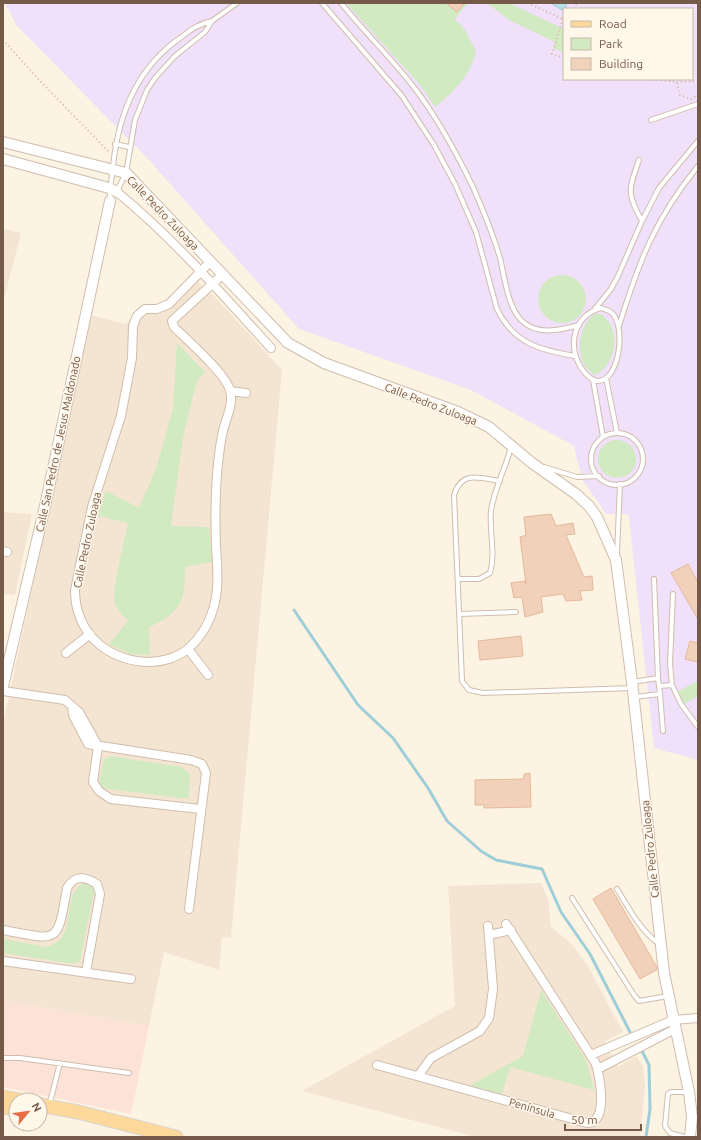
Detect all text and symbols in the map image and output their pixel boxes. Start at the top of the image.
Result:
legend [563,8,693,80]
text: Road [599,17,627,30]
text: Park [599,37,623,50]
text: Building [599,57,643,70]
street label: Calle Pedro Zuloaga [125,174,201,252]
street label: Calle San Pedro de Jesus Maldonado [33,355,83,533]
street label: Calle Pedro Zuloaga [383,381,479,427]
street label: Calle Pedro Zuloaga [71,491,103,589]
street label: Calle Pedro Zuloaga [639,800,661,898]
north arrow [8,1092,48,1132]
street label: Península [508,1096,556,1120]
text: N [30,1101,44,1114]
scale bar [565,1106,641,1132]
text: 50 m [571,1113,598,1126]

